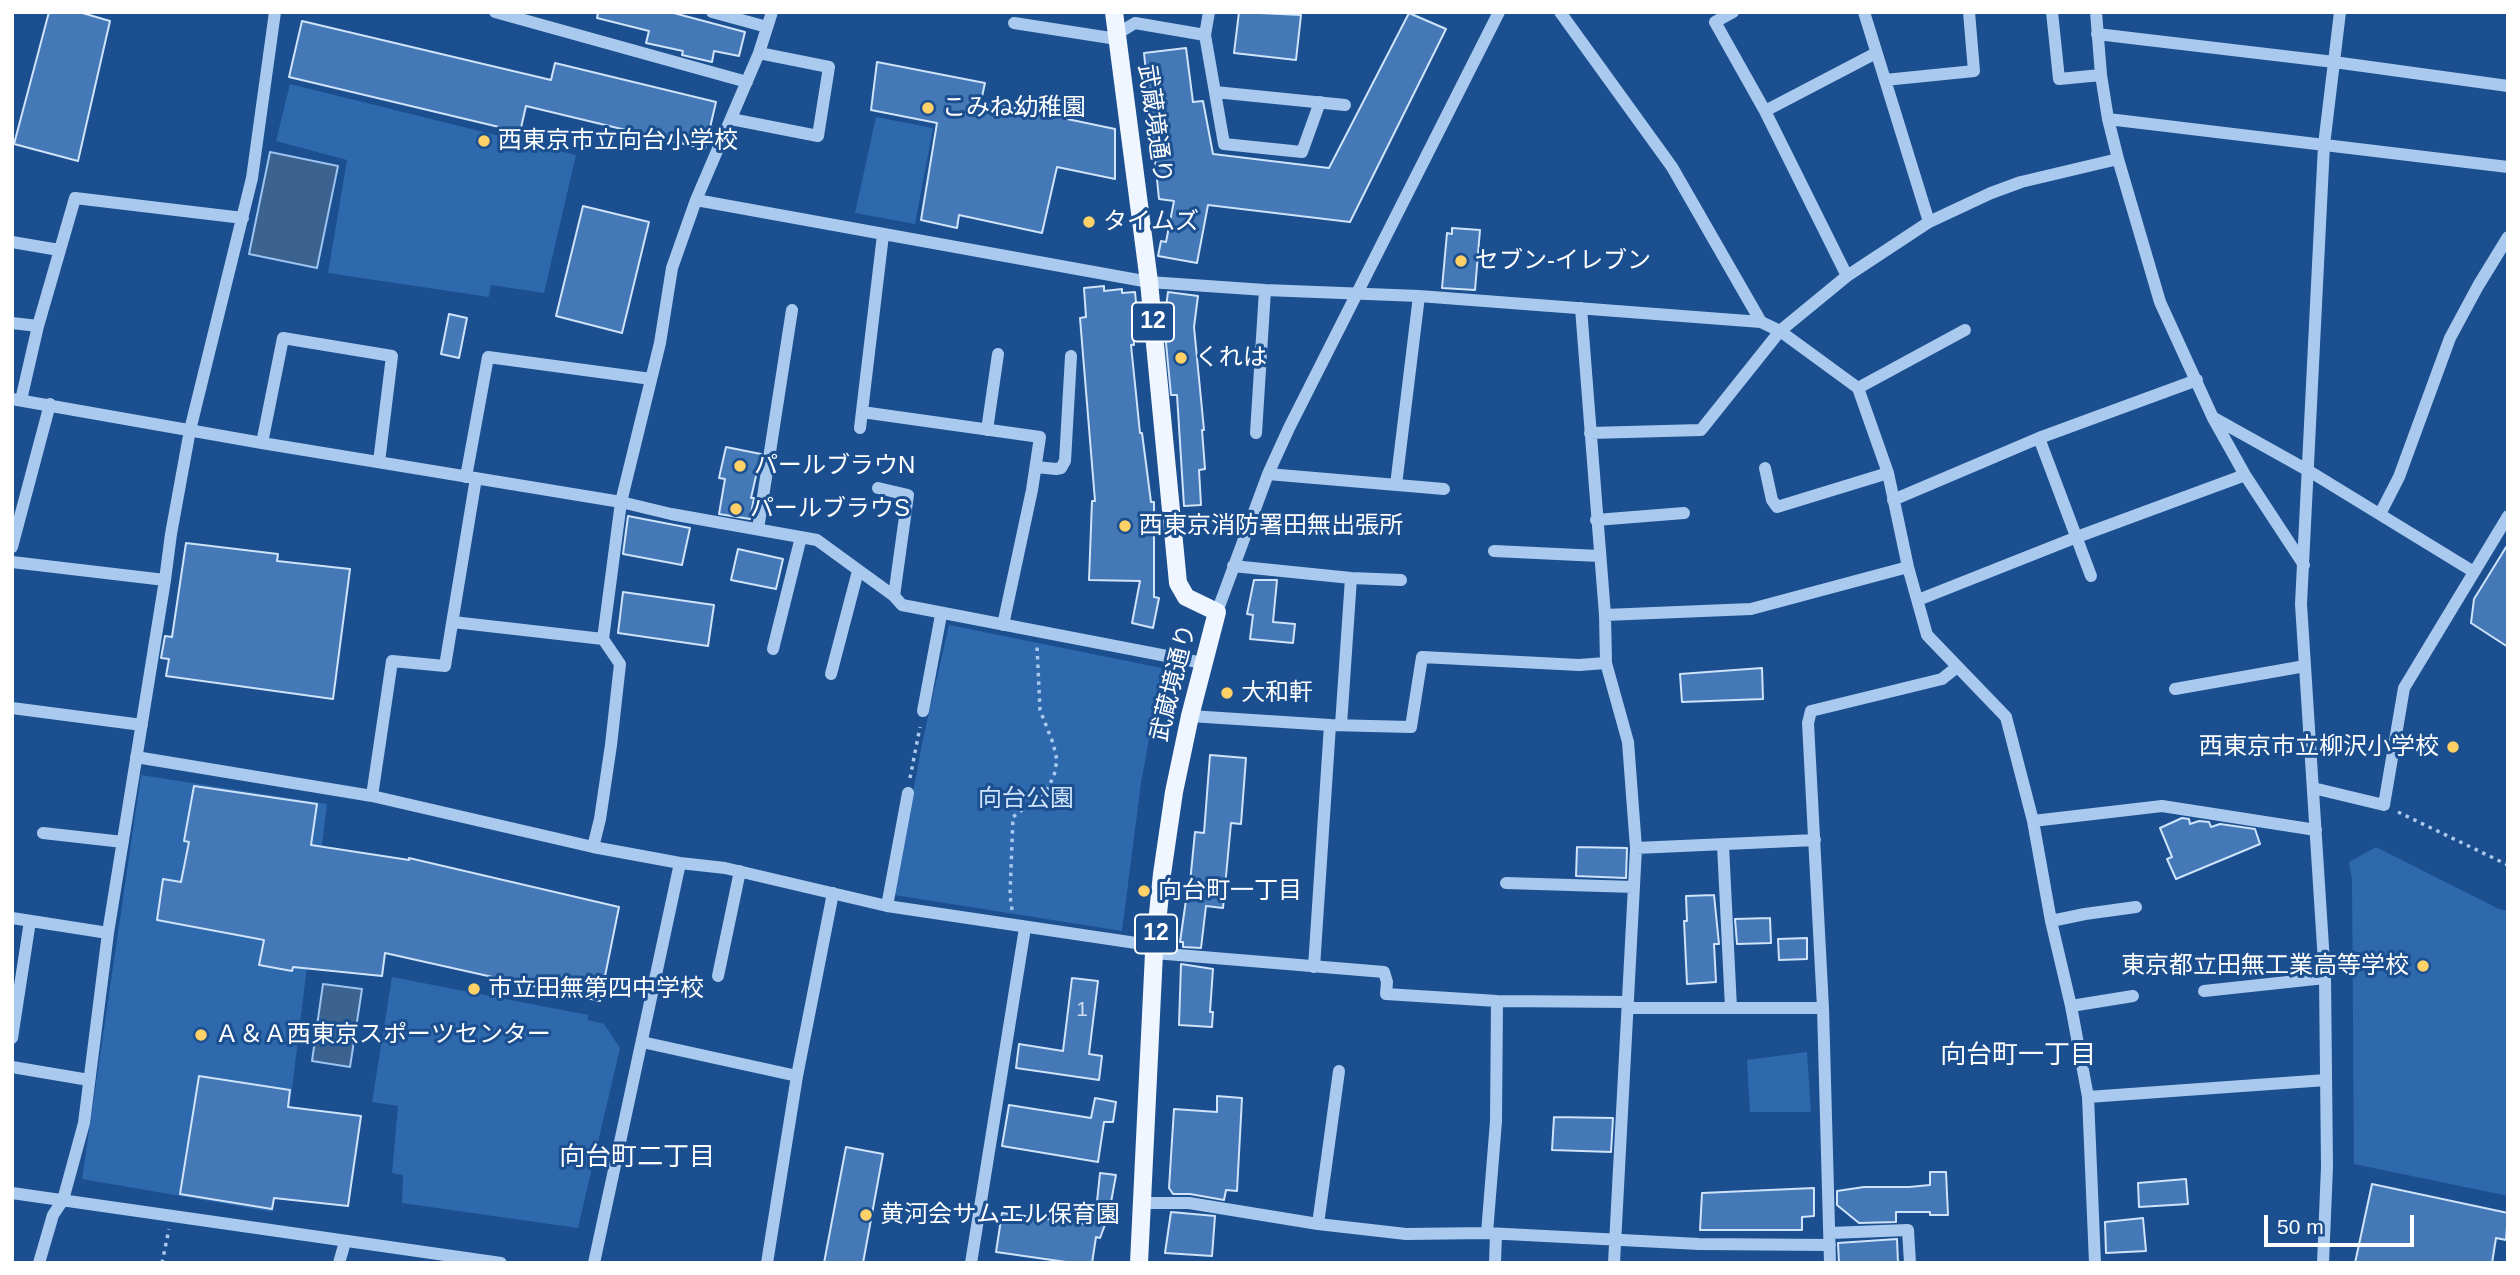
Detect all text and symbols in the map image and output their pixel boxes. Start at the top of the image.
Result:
street label: 武蔵境通り [1131,63,1177,185]
place label: こみね幼稚園 [942,94,1086,122]
marker: こみね幼稚園 [920,100,936,116]
place label: 西東京市立向台小学校 [498,127,738,155]
marker: 西東京市立向台小学校 [476,133,492,149]
place label: タイムズ [1103,208,1199,236]
marker: タイムズ [1081,214,1097,230]
place label: セブン-イレブン [1475,247,1651,275]
marker: セブン-イレブン [1453,253,1469,269]
road number: 12 [1132,302,1174,342]
place label: くれは [1195,344,1267,372]
marker: くれは [1173,350,1189,366]
place label: パールブラウN [754,452,915,480]
marker: パールブラウN [732,458,748,474]
place label: パールブラウS [750,495,910,523]
marker: パールブラウS [728,501,744,517]
place label: 西東京消防署田無出張所 [1139,512,1403,540]
marker: 西東京消防署田無出張所 [1117,518,1133,534]
street label: 武蔵境通り [1146,621,1202,745]
place label: 大和軒 [1241,679,1313,707]
marker: 大和軒 [1219,685,1235,701]
place label: 西東京市立柳沢小学校 [2199,733,2439,761]
marker: 西東京市立柳沢小学校 [2445,739,2461,755]
park label: 向台公園 [978,785,1074,813]
place label: 向台町一丁目 [1158,877,1302,905]
marker: 向台町一丁目 [1136,883,1152,899]
road number: 12 [1135,914,1177,953]
place label: 東京都立田無工業高等学校 [2121,952,2409,980]
marker: 東京都立田無工業高等学校 [2415,958,2431,974]
place label: 市立田無第四中学校 [488,975,704,1003]
marker: 市立田無第四中学校 [466,981,482,997]
house number: 1 [1076,997,1088,1023]
place label: Ａ＆Ａ西東京スポーツセンター [215,1021,551,1049]
marker: Ａ＆Ａ西東京スポーツセンター [193,1027,209,1043]
district label: 向台町一丁目 [1940,1040,2096,1072]
district label: 向台町二丁目 [559,1142,715,1174]
place label: 黄河会サムエル保育園 [880,1201,1120,1229]
scale bar [2268,1202,2418,1246]
marker: 黄河会サムエル保育園 [858,1207,874,1223]
text: 50 m [2277,1215,2324,1238]

